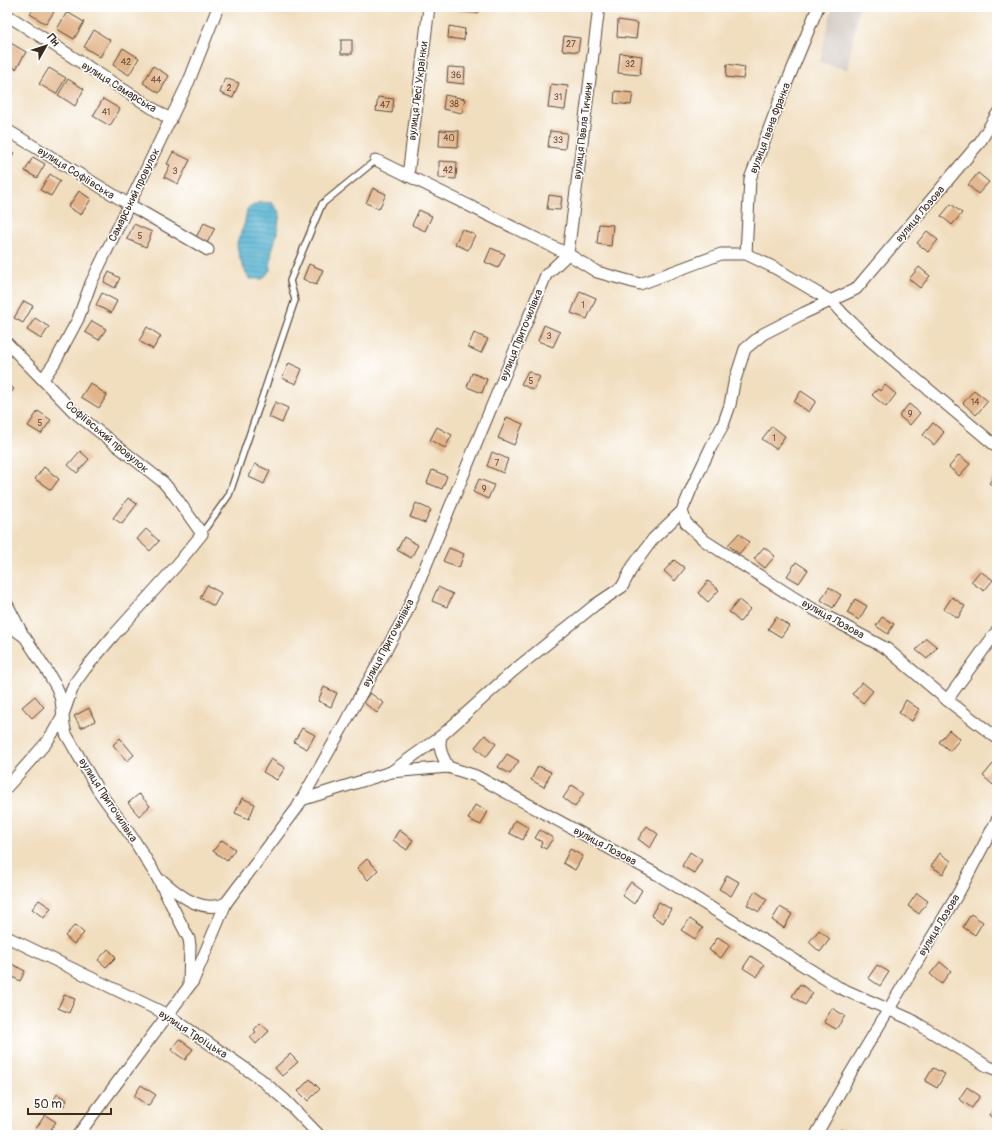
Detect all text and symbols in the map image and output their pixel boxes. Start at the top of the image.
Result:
north arrow [26,26,66,66]
text: Пн [45,31,63,49]
house number: 27 [566,39,576,50]
street label: вулиця Лесі Українки [405,41,431,141]
house number: 42 [121,57,131,68]
street label: вулиця Самарська [79,59,159,115]
house number: 32 [625,59,635,70]
house number: 36 [451,70,461,81]
house number: 44 [151,75,162,86]
street label: вулиця Івана Франка [747,81,793,175]
street label: вулиця Павла Тичини [571,82,595,180]
house number: 2 [226,83,232,94]
house number: 31 [554,92,562,103]
house number: 38 [449,99,459,110]
house number: 47 [380,100,390,111]
house number: 41 [102,107,110,118]
house number: 40 [443,133,455,144]
house number: 33 [553,135,563,146]
street label: вулиця Софіївська [35,144,117,202]
street label: Самарський провулок [106,146,162,244]
house number: 42 [443,165,453,176]
house number: 3 [172,166,178,177]
street label: вулиця Лозова [893,183,947,245]
house number: 5 [138,231,143,242]
street label: вулиця Приточилівка [497,287,545,383]
house number: 1 [581,300,585,311]
house number: 3 [546,331,552,342]
house number: 5 [529,376,534,387]
house number: 14 [971,397,980,408]
street label: Софіївський провулок [63,398,151,476]
house number: 9 [908,409,913,420]
house number: 5 [38,418,43,429]
house number: 1 [772,433,776,444]
house number: 7 [495,458,500,469]
house number: 9 [482,484,487,495]
street label: вулиця Лозова [799,596,867,642]
street label: вулиця Приточилівка [359,597,417,689]
street label: вулиця Приточилівка [76,755,140,845]
street label: вулиця Лозова [571,824,639,868]
street label: вулиця Лозова [916,892,962,958]
street label: вулиця Троїцька [156,1007,230,1061]
scale bar [28,1090,111,1116]
text: 50 m [34,1097,62,1112]

